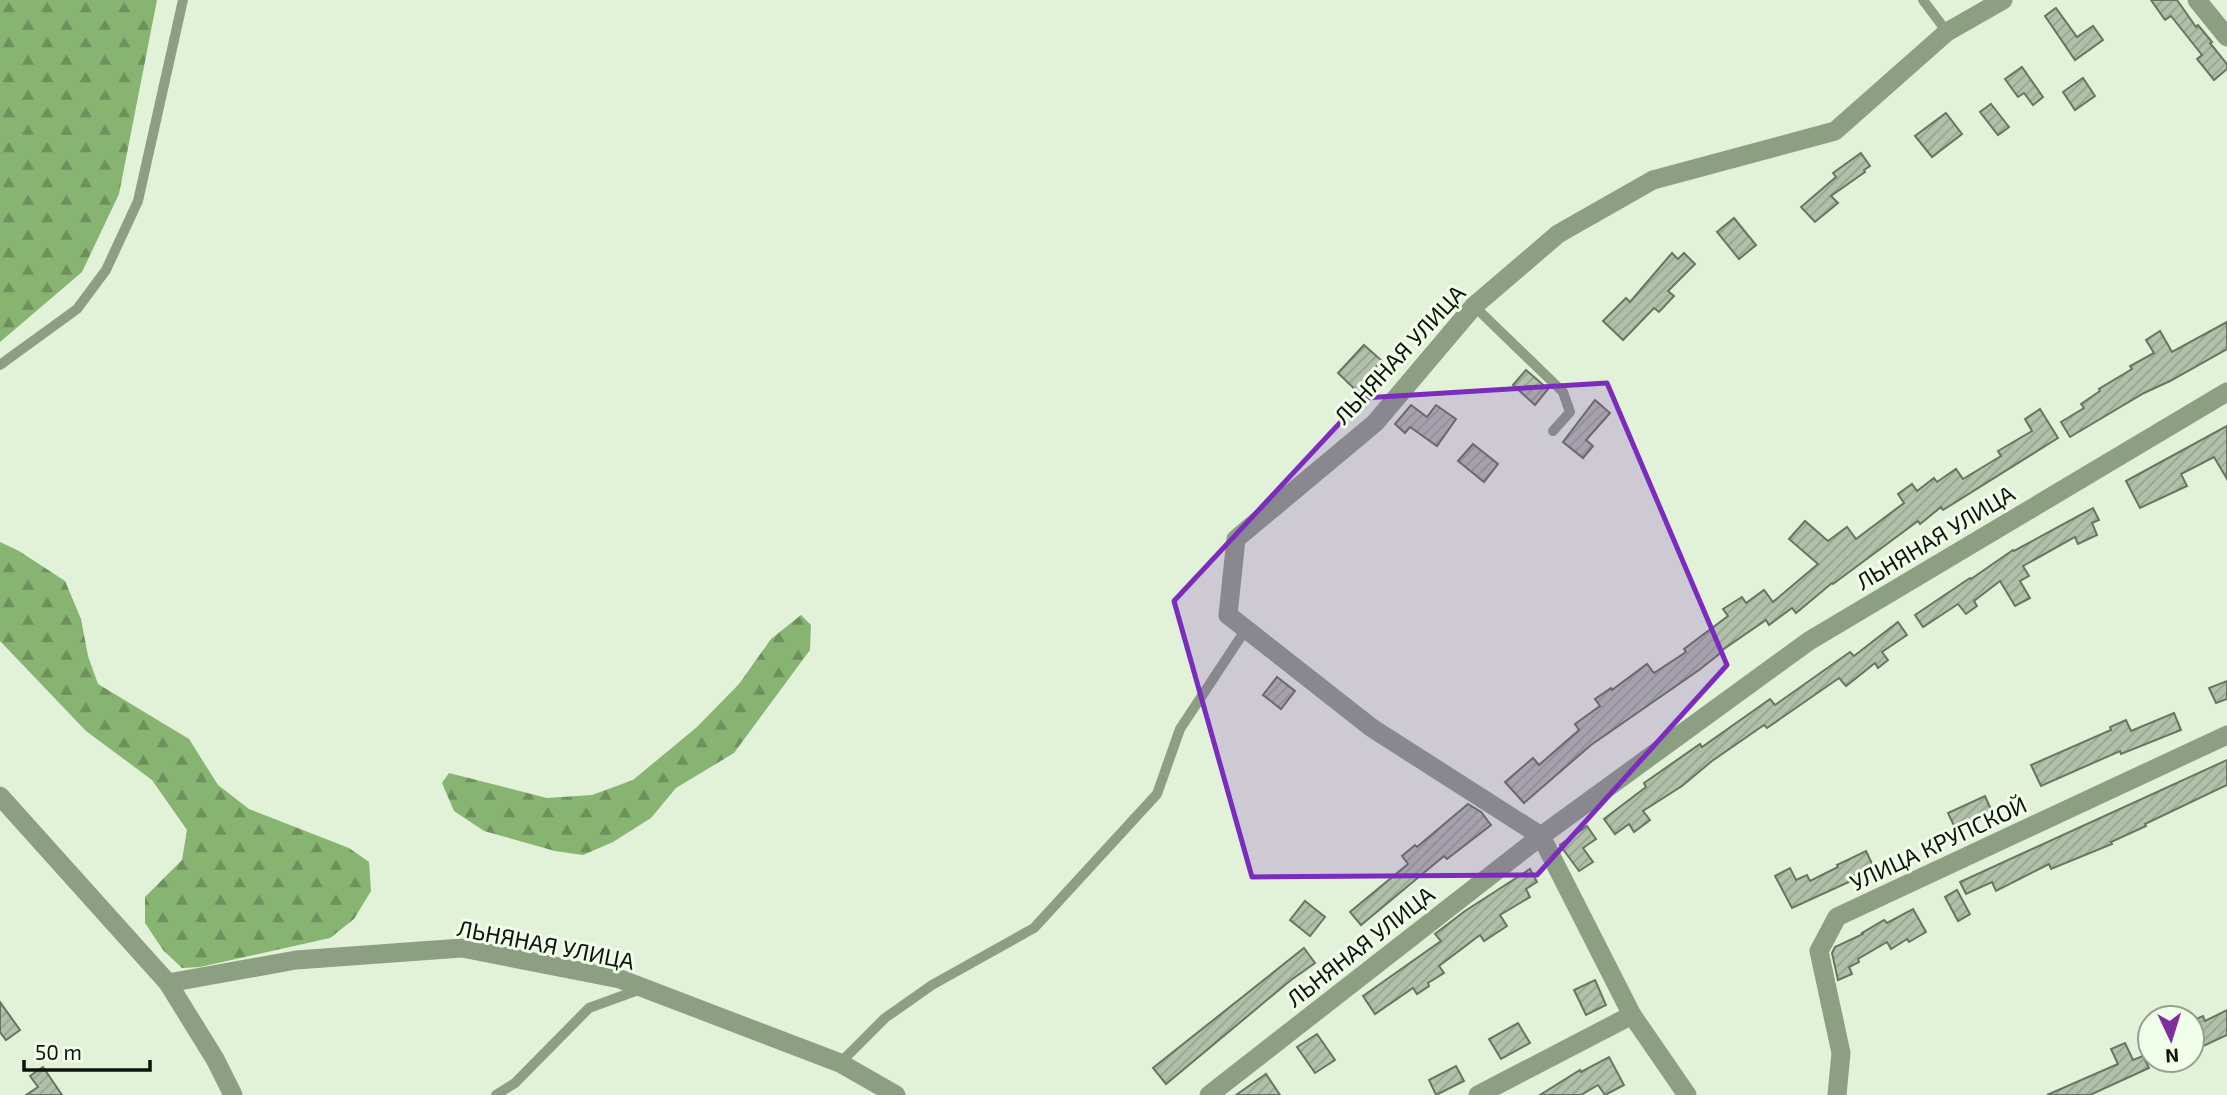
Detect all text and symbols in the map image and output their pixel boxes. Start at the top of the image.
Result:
street label: ЛЬНЯНАЯ УЛИЦА [1327,278,1471,429]
street label: ЛЬНЯНАЯ УЛИЦА [1851,478,2020,595]
street label: УЛИЦА КРУПСКОЙ [1845,790,2031,896]
street label: ЛЬНЯНАЯ УЛИЦА [1280,879,1440,1012]
street label: ЛЬНЯНАЯ УЛИЦА [455,913,638,975]
north arrow [2136,1004,2206,1074]
scale bar [24,1028,150,1072]
text: 50 m [35,1039,82,1064]
text: N [2165,1045,2180,1068]

